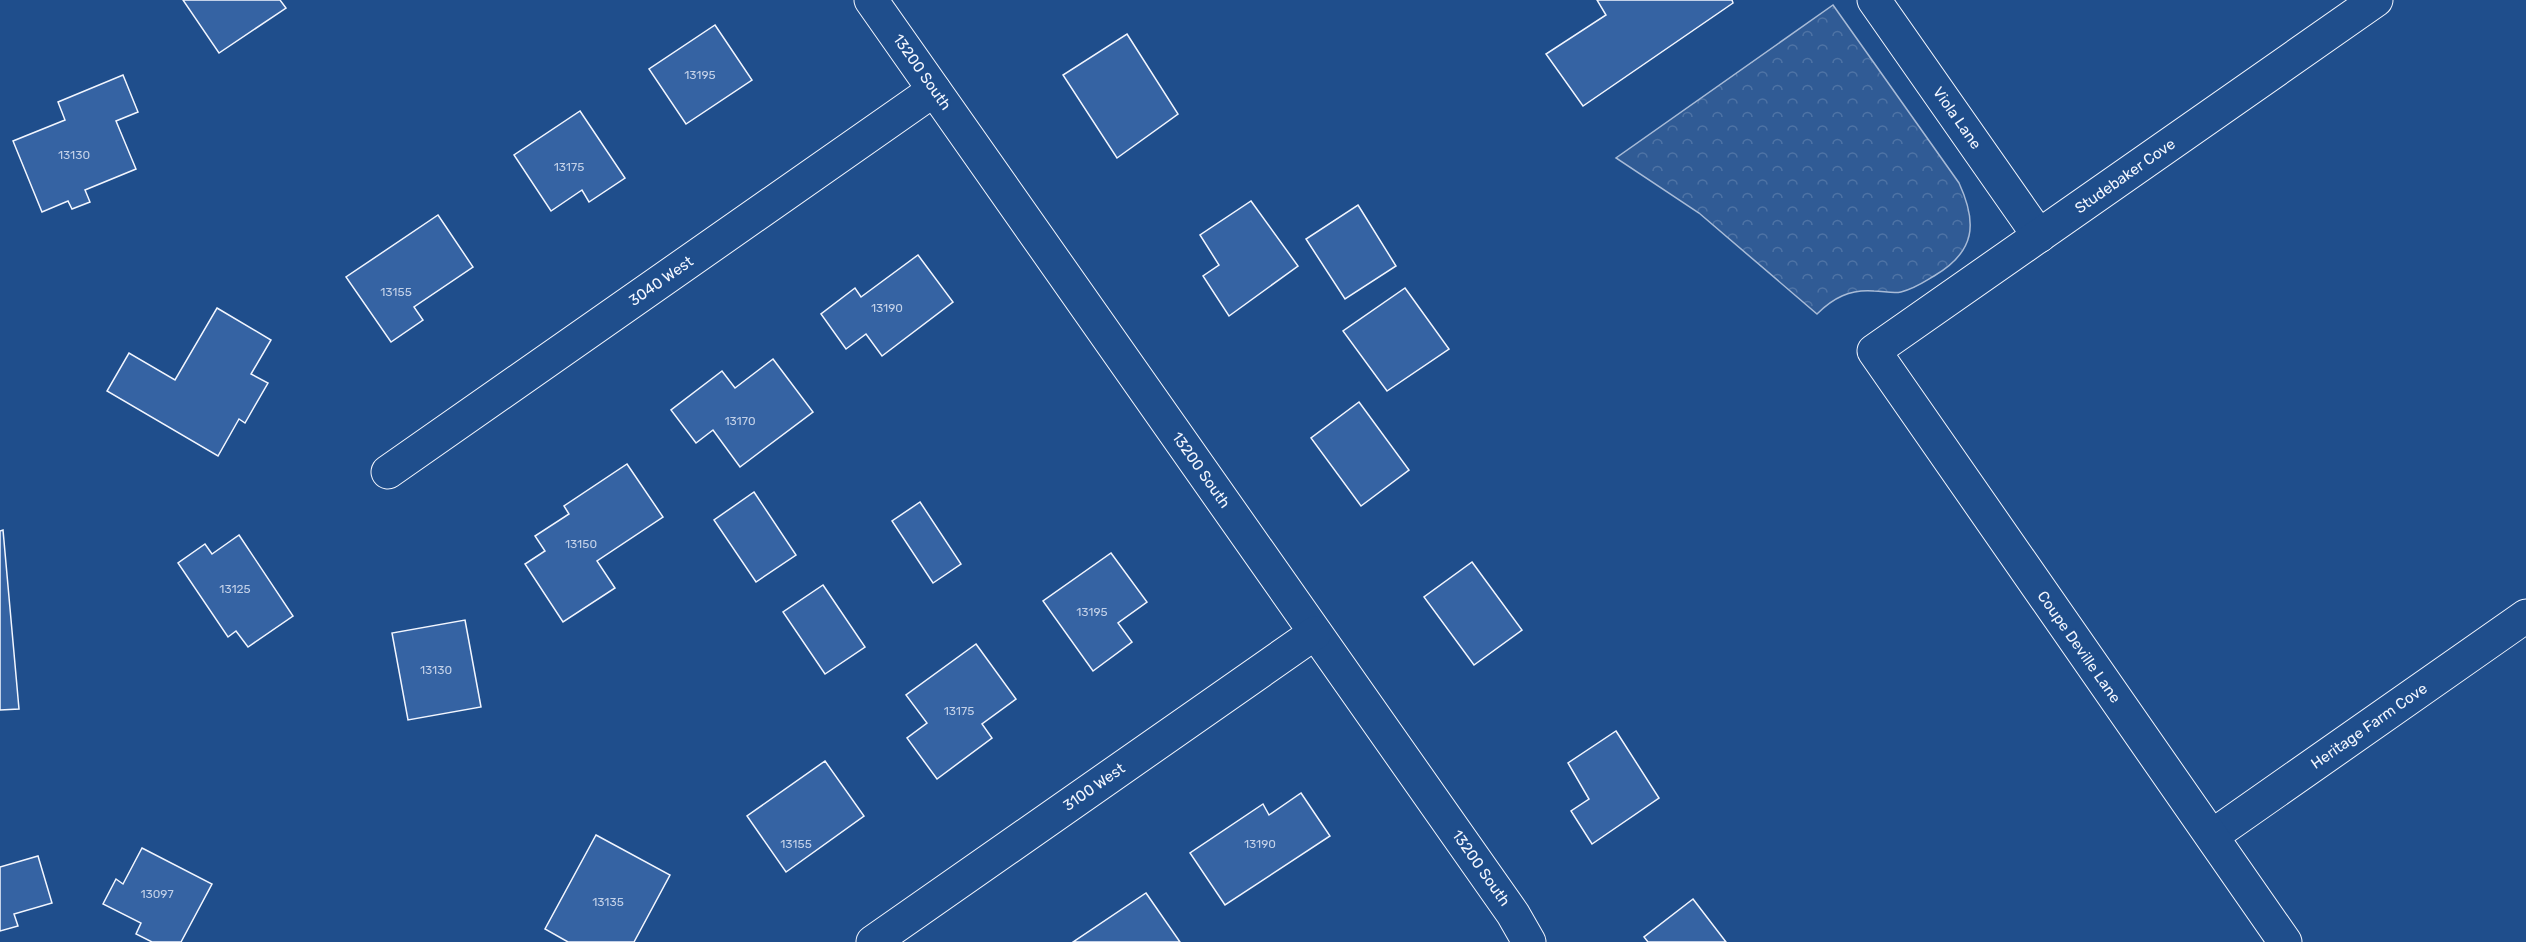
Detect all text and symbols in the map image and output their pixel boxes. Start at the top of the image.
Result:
street label: 13200 South [889,30,955,114]
house number: 13195 [684,68,716,82]
street label: Viola Lane [1929,83,1985,153]
street label: Studebaker Cove [2071,135,2179,217]
house number: 13130 [58,148,90,162]
house number: 13175 [554,160,584,174]
street label: 3040 West [625,252,697,310]
house number: 13155 [380,285,412,299]
house number: 13190 [871,301,903,315]
house number: 13170 [724,414,756,428]
street label: 13200 South [1168,428,1234,512]
house number: 13150 [565,537,597,551]
house number: 13125 [219,582,251,596]
street label: Coupe Deville Lane [2034,588,2124,706]
house number: 13195 [1076,605,1108,619]
house number: 13130 [420,663,452,677]
street label: Heritage Farm Cove [2307,679,2431,773]
house number: 13175 [944,704,974,718]
street label: 3100 West [1060,759,1128,815]
street label: 13200 South [1448,826,1514,910]
house number: 13155 [780,837,812,851]
house number: 13190 [1244,837,1276,851]
house number: 13097 [140,887,174,901]
house number: 13135 [592,895,624,909]

